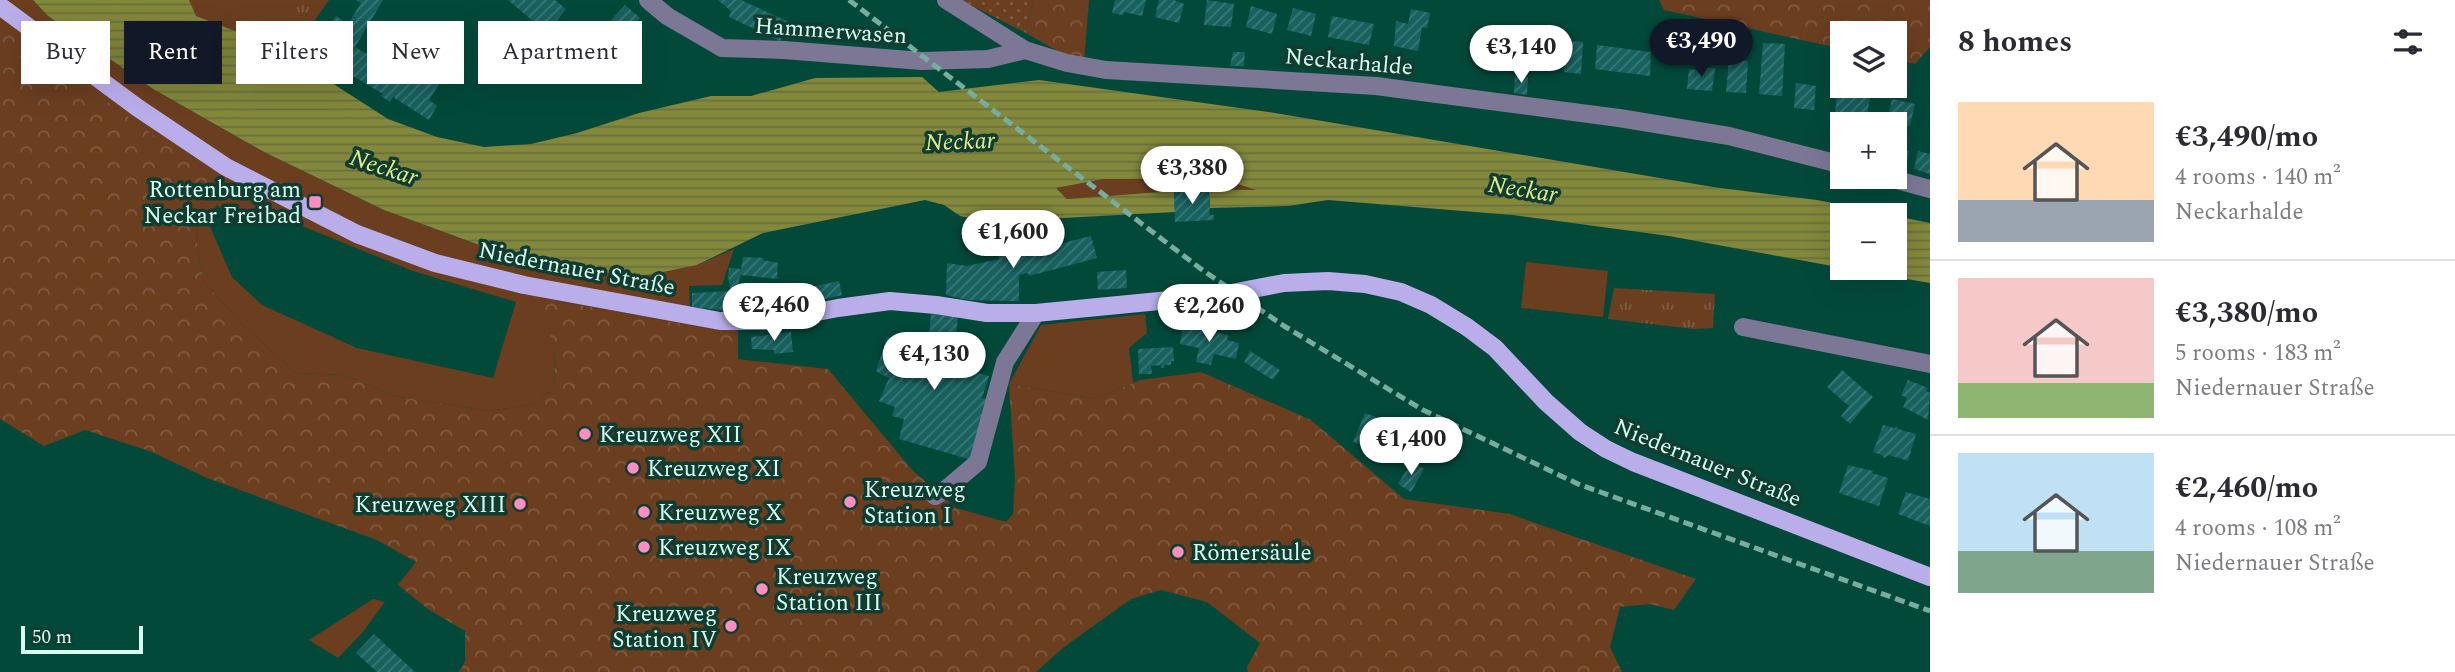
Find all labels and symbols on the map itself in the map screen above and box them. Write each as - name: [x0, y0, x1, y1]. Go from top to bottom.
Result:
- street label: Hammerwasen: [753, 9, 908, 54]
- pin: €3,490: [1644, 20, 1758, 79]
- pin: €3,140: [1464, 25, 1578, 85]
- street label: Neckarhalde: [1283, 39, 1414, 86]
- water label: Neckar: [924, 123, 996, 161]
- water label: Neckar: [345, 140, 423, 196]
- pin: €3,380: [1135, 146, 1249, 206]
- water label: Neckar: [1485, 167, 1561, 213]
- place label: Rottenburg am Neckar Freibad: [144, 173, 301, 234]
- marker: Rottenburg am Neckar Freibad: [307, 194, 323, 210]
- pin: €1,600: [956, 210, 1070, 270]
- street label: Niedernauer Straße: [475, 233, 678, 306]
- pin: €2,460: [717, 284, 831, 343]
- pin: €2,260: [1152, 284, 1266, 344]
- pin: €4,130: [877, 332, 991, 392]
- street label: Niedernauer Straße: [1608, 410, 1807, 517]
- place label: Kreuzweg XII: [599, 418, 742, 453]
- pin: €1,400: [1354, 418, 1468, 477]
- marker: Kreuzweg XII: [577, 426, 593, 442]
- place label: Kreuzweg XI: [647, 452, 781, 487]
- marker: Kreuzweg XI: [625, 460, 641, 476]
- place label: Kreuzweg Station I: [864, 473, 966, 534]
- place label: Kreuzweg XIII: [355, 488, 506, 523]
- marker: Kreuzweg Station I: [842, 494, 858, 510]
- marker: Kreuzweg XIII: [512, 496, 528, 512]
- place label: Kreuzweg X: [658, 496, 783, 531]
- marker: Kreuzweg X: [636, 504, 652, 520]
- place label: Kreuzweg IX: [658, 531, 792, 566]
- place label: Römersäule: [1192, 536, 1312, 571]
- marker: Kreuzweg IX: [636, 539, 652, 555]
- marker: Römersäule: [1170, 544, 1186, 560]
- place label: Kreuzweg Station III: [776, 560, 882, 621]
- marker: Kreuzweg Station III: [754, 581, 770, 597]
- place label: Kreuzweg Station IV: [612, 597, 717, 658]
- marker: Kreuzweg Station IV: [723, 618, 739, 634]
- scale bar: [21, 623, 144, 655]

